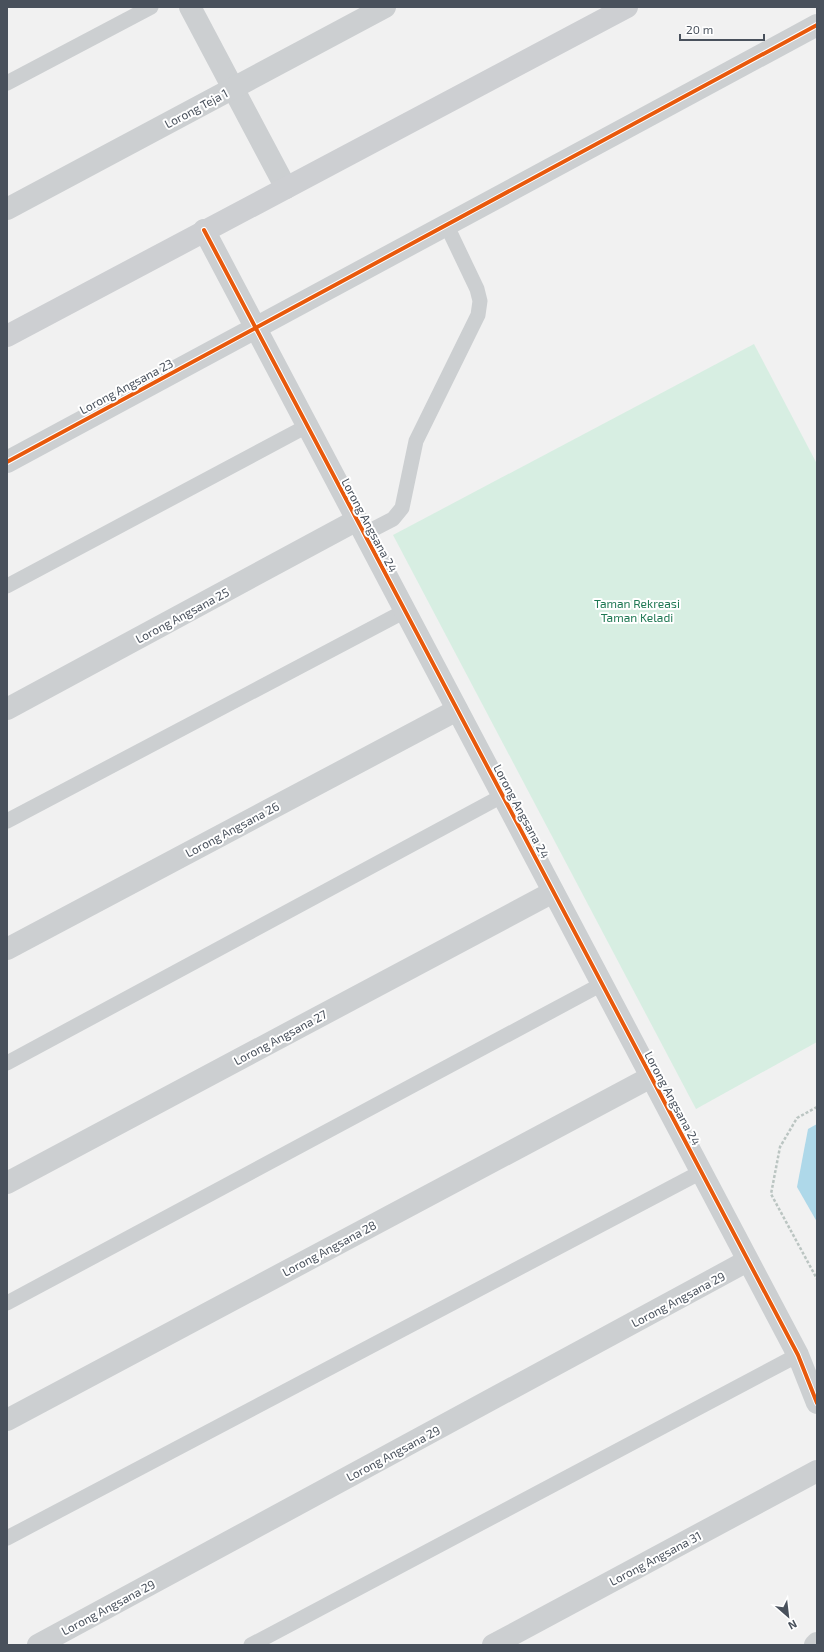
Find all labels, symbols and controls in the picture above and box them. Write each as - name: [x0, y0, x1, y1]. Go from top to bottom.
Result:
- scale bar: [680, 16, 764, 42]
- text: 20 m: [686, 22, 713, 36]
- street label: Lorong Teja 1: [162, 85, 230, 131]
- street label: Lorong Angsana 23: [77, 355, 175, 417]
- street label: Lorong Angsana 24: [339, 476, 401, 574]
- street label: Lorong Angsana 25: [133, 584, 231, 646]
- park label: Taman Rekreasi Taman Keladi: [594, 596, 680, 624]
- street label: Lorong Angsana 24: [491, 762, 553, 860]
- street label: Lorong Angsana 26: [183, 798, 281, 860]
- street label: Lorong Angsana 27: [231, 1007, 329, 1067]
- street label: Lorong Angsana 24: [642, 1049, 704, 1147]
- street label: Lorong Angsana 28: [280, 1217, 378, 1279]
- street label: Lorong Angsana 29: [629, 1268, 727, 1330]
- street label: Lorong Angsana 29: [344, 1422, 442, 1484]
- street label: Lorong Angsana 31: [607, 1528, 703, 1588]
- street label: Lorong Angsana 29: [59, 1576, 157, 1638]
- north arrow: [768, 1596, 808, 1636]
- text: N: [786, 1618, 799, 1633]

